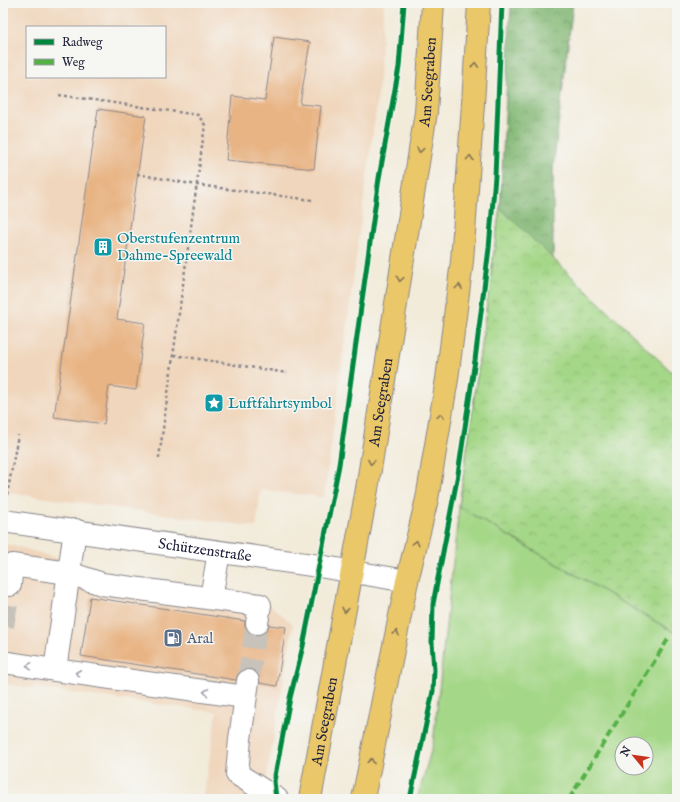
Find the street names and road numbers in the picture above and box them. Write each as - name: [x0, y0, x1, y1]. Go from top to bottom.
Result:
- street label: Am Seegraben: [415, 37, 441, 129]
- street label: Am Seegraben: [365, 357, 397, 449]
- street label: Schützenstraße: [157, 534, 253, 566]
- street label: Am Seegraben: [307, 676, 342, 768]

